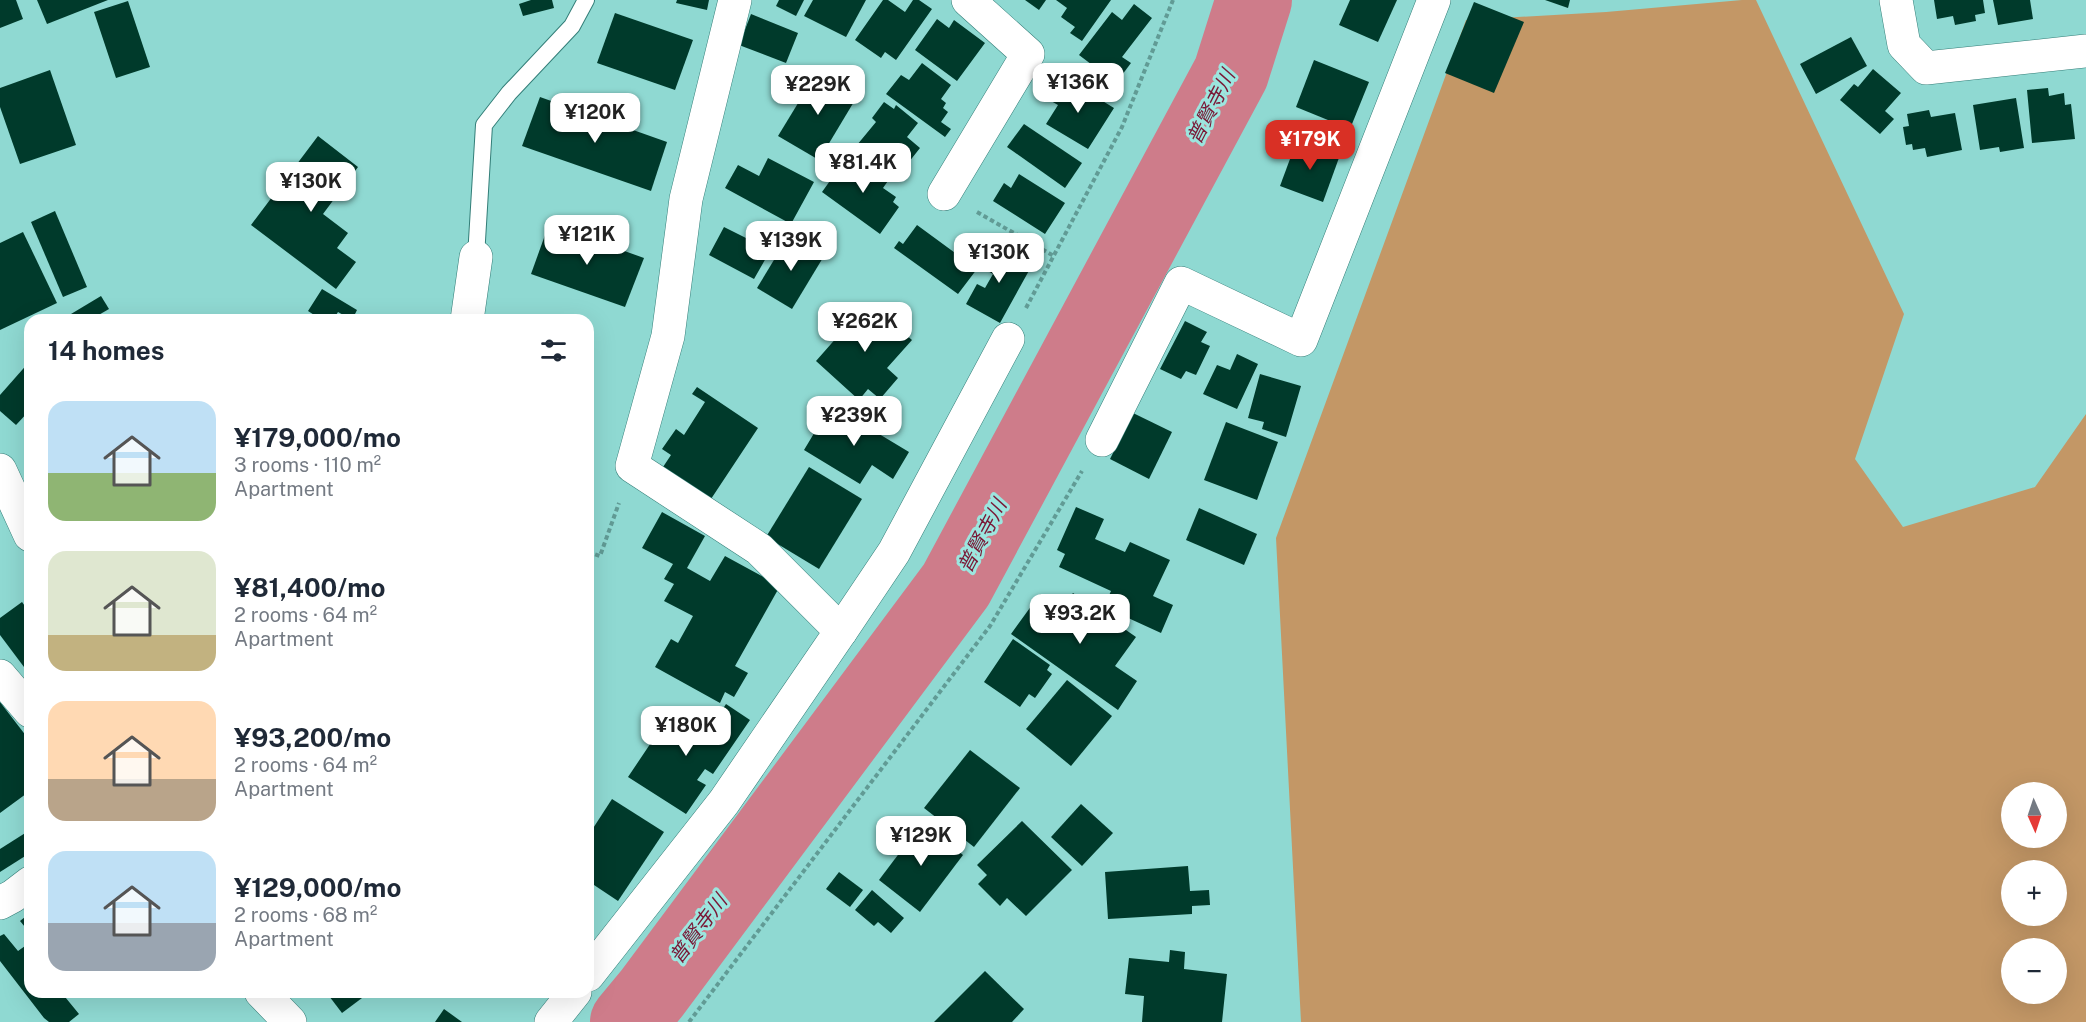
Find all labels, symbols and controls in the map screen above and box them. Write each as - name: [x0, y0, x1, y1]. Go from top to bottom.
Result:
- pin: ¥136K: [1036, 63, 1120, 114]
- water label: 普賢寺川: [1182, 64, 1241, 148]
- pin: ¥229K: [776, 65, 860, 116]
- text: ¥136K: [1047, 70, 1109, 94]
- text: ¥229K: [785, 72, 851, 96]
- pin: ¥120K: [553, 93, 637, 144]
- text: ¥120K: [564, 100, 626, 124]
- pin: ¥179K: [1268, 120, 1352, 171]
- text: ¥179K: [1279, 127, 1341, 151]
- pin: ¥81.4K: [814, 143, 912, 194]
- text: ¥81.4K: [829, 150, 897, 174]
- pin: ¥130K: [269, 162, 353, 213]
- text: ¥130K: [280, 169, 342, 193]
- pin: ¥121K: [545, 215, 629, 266]
- pin: ¥139K: [749, 221, 833, 272]
- text: ¥121K: [558, 222, 616, 246]
- text: ¥139K: [760, 228, 822, 252]
- pin: ¥130K: [957, 233, 1041, 284]
- text: ¥130K: [968, 240, 1030, 264]
- pin: ¥262K: [823, 302, 907, 353]
- text: ¥262K: [832, 309, 898, 333]
- icon: filters: [537, 334, 570, 367]
- text: 14 homes: [48, 335, 164, 366]
- pin: ¥239K: [812, 396, 896, 447]
- text: ¥239K: [821, 403, 887, 427]
- text: ¥179,000/mo: [234, 422, 401, 453]
- icon: home: [96, 425, 168, 497]
- text: 3 rooms · 110 m²: [234, 453, 381, 477]
- text: Apartment: [234, 477, 334, 501]
- water label: 普賢寺川: [953, 493, 1012, 577]
- text: ¥81,400/mo: [234, 572, 385, 603]
- icon: home: [96, 575, 168, 647]
- pin: ¥93.2K: [1031, 594, 1129, 645]
- text: ¥93.2K: [1044, 601, 1116, 625]
- text: 2 rooms · 64 m²: [234, 603, 377, 627]
- text: Apartment: [234, 627, 334, 651]
- pin: ¥180K: [644, 706, 728, 757]
- text: ¥180K: [655, 713, 717, 737]
- text: ¥93,200/mo: [234, 722, 391, 753]
- icon: home: [96, 725, 168, 797]
- text: 2 rooms · 64 m²: [234, 753, 377, 777]
- text: Apartment: [234, 777, 334, 801]
- north arrow: [2001, 782, 2067, 848]
- map controls: [2001, 782, 2067, 1004]
- pin: ¥129K: [879, 816, 963, 867]
- text: ¥129K: [890, 823, 952, 847]
- button: +: [2001, 860, 2067, 926]
- text: ¥129,000/mo: [234, 872, 401, 903]
- icon: home: [96, 875, 168, 947]
- water label: 普賢寺川: [664, 888, 733, 968]
- text: 2 rooms · 68 m²: [234, 903, 377, 927]
- text: Apartment: [234, 927, 334, 951]
- button: −: [2001, 938, 2067, 1004]

